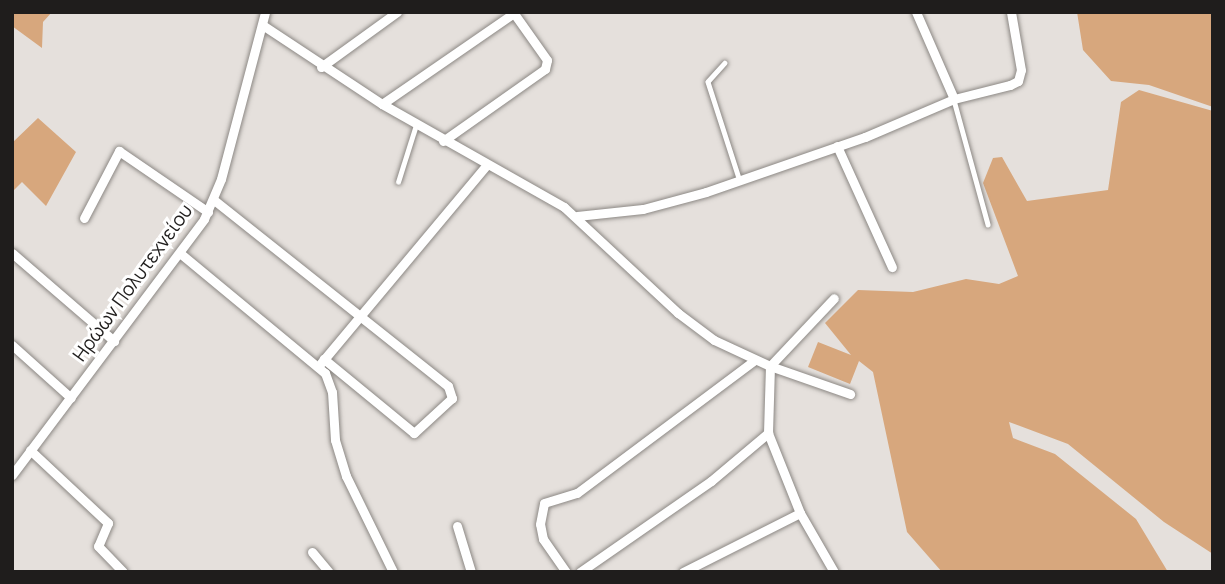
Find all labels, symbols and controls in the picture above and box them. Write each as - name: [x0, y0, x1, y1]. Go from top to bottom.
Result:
- street label: Ηρώων Πολυτεχνείου: [68, 200, 198, 366]

